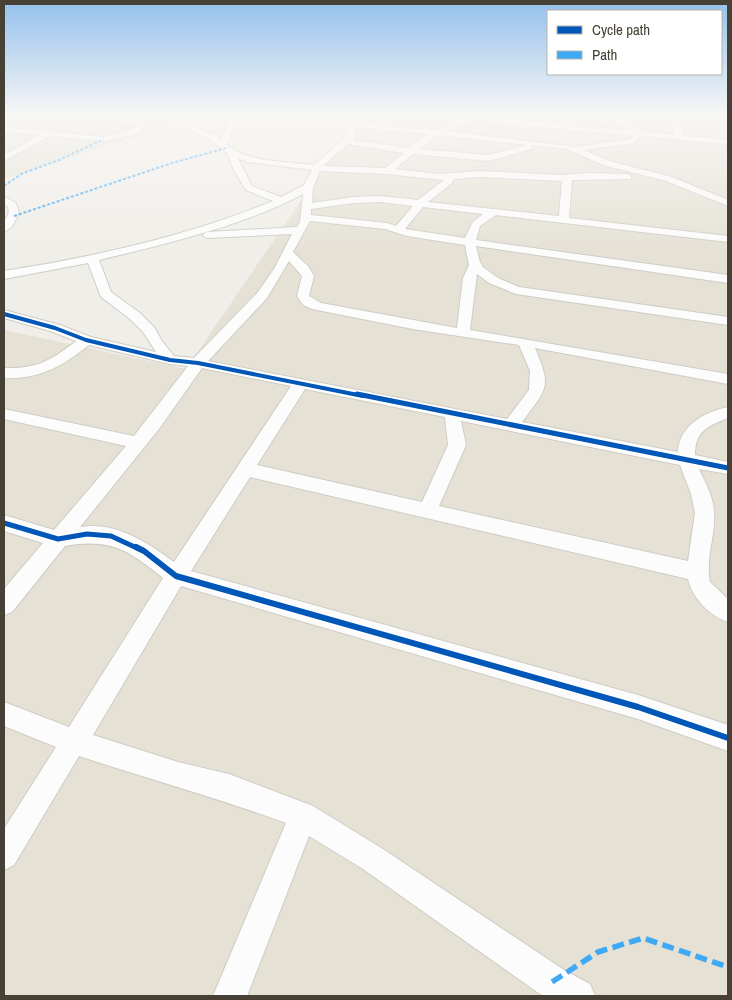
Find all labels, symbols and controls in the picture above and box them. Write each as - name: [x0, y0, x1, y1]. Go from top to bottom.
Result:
- legend: [547, 10, 722, 75]
- text: Cycle path: [592, 19, 650, 40]
- text: Path: [592, 44, 617, 65]

